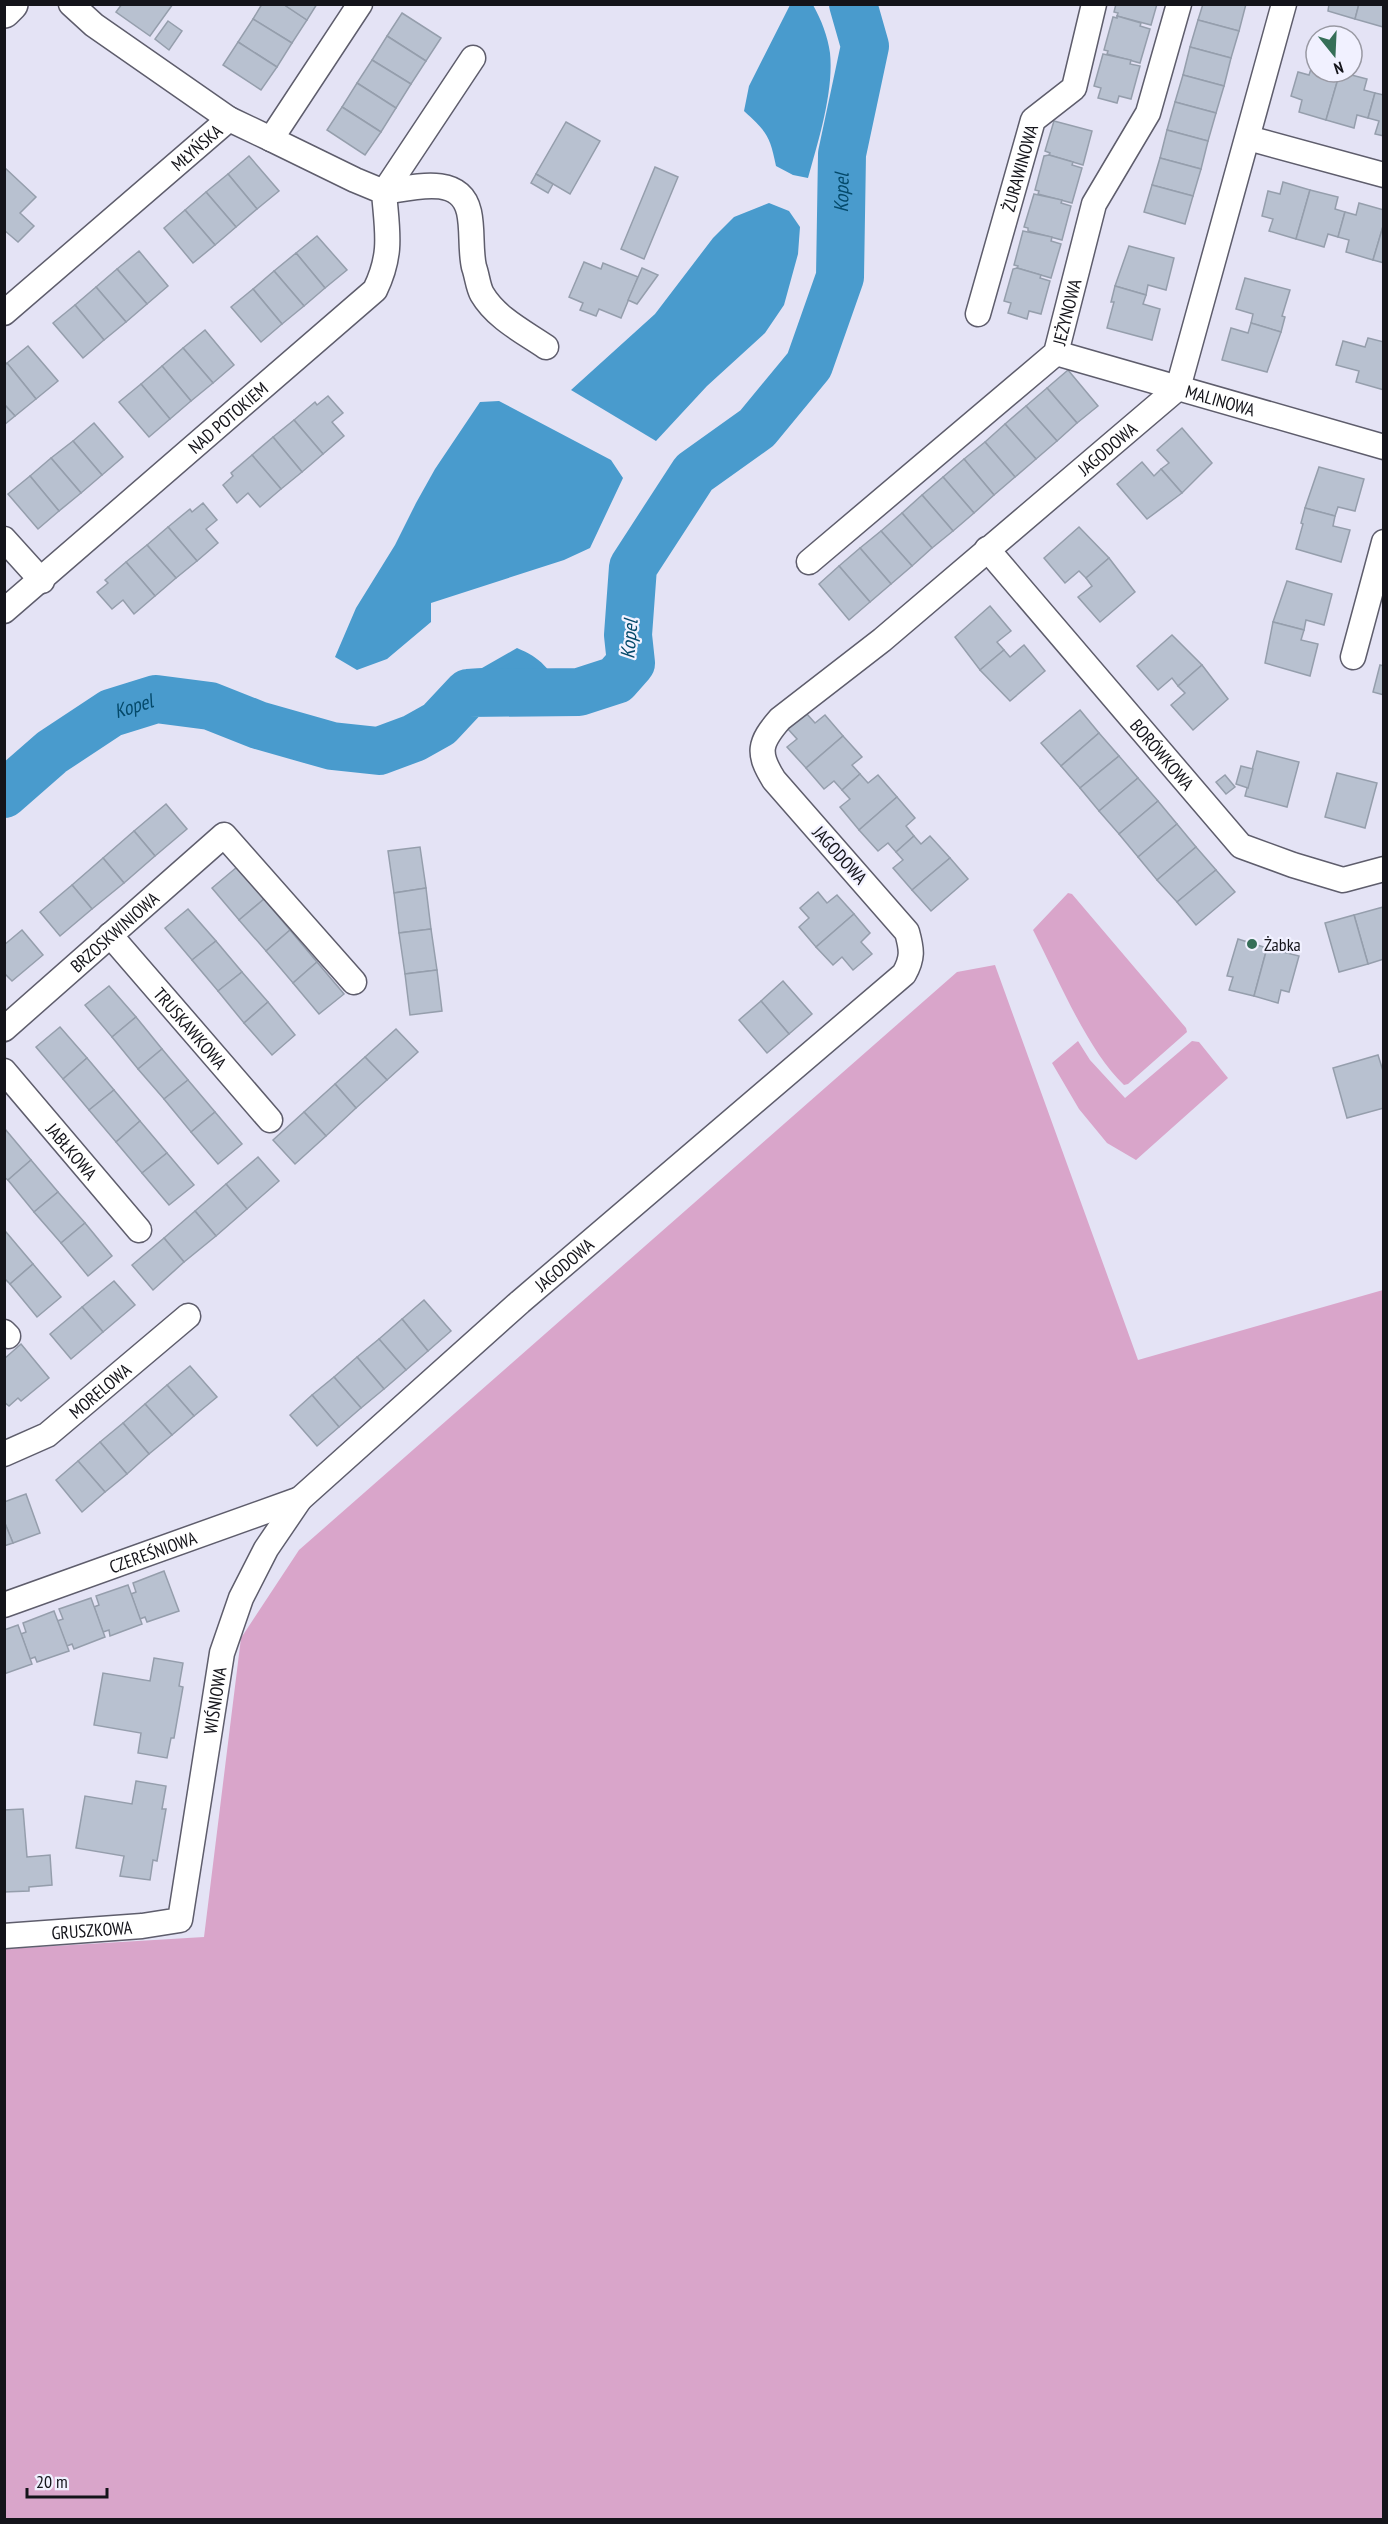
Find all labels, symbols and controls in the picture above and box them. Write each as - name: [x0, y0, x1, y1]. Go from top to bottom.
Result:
- north arrow: [1304, 24, 1364, 84]
- text: N: [1331, 57, 1346, 79]
- street label: MŁYŃSKA: [166, 119, 227, 175]
- street label: ŻURAWINOWA: [996, 121, 1043, 214]
- water label: Kopel: [828, 171, 855, 213]
- street label: JEŻYNOWA: [1047, 276, 1086, 348]
- street label: NAD POTOKIEM: [183, 377, 272, 458]
- street label: MALINOWA: [1183, 379, 1258, 421]
- street label: JAGODOWA: [1072, 417, 1142, 481]
- water label: Kopel: [614, 616, 644, 660]
- water label: Kopel: [111, 687, 158, 724]
- street label: BORÓWKOWA: [1126, 714, 1200, 795]
- street label: JAGODOWA: [807, 820, 872, 889]
- street label: BRZOSKWINIOWA: [65, 886, 164, 977]
- place label: Żabka: [1264, 933, 1301, 956]
- marker: Żabka: [1245, 937, 1259, 951]
- street label: TRUSKAWKOWA: [149, 982, 232, 1074]
- street label: JABŁKOWA: [41, 1117, 103, 1184]
- street label: JAGODOWA: [529, 1232, 599, 1297]
- street label: MORELOWA: [64, 1358, 136, 1423]
- street label: CZEREŚNIOWA: [106, 1525, 200, 1578]
- street label: WIŚNIOWA: [198, 1665, 231, 1736]
- street label: GRUSZKOWA: [51, 1915, 133, 1944]
- scale bar: [27, 2461, 106, 2499]
- text: 20 m: [36, 2470, 68, 2493]

